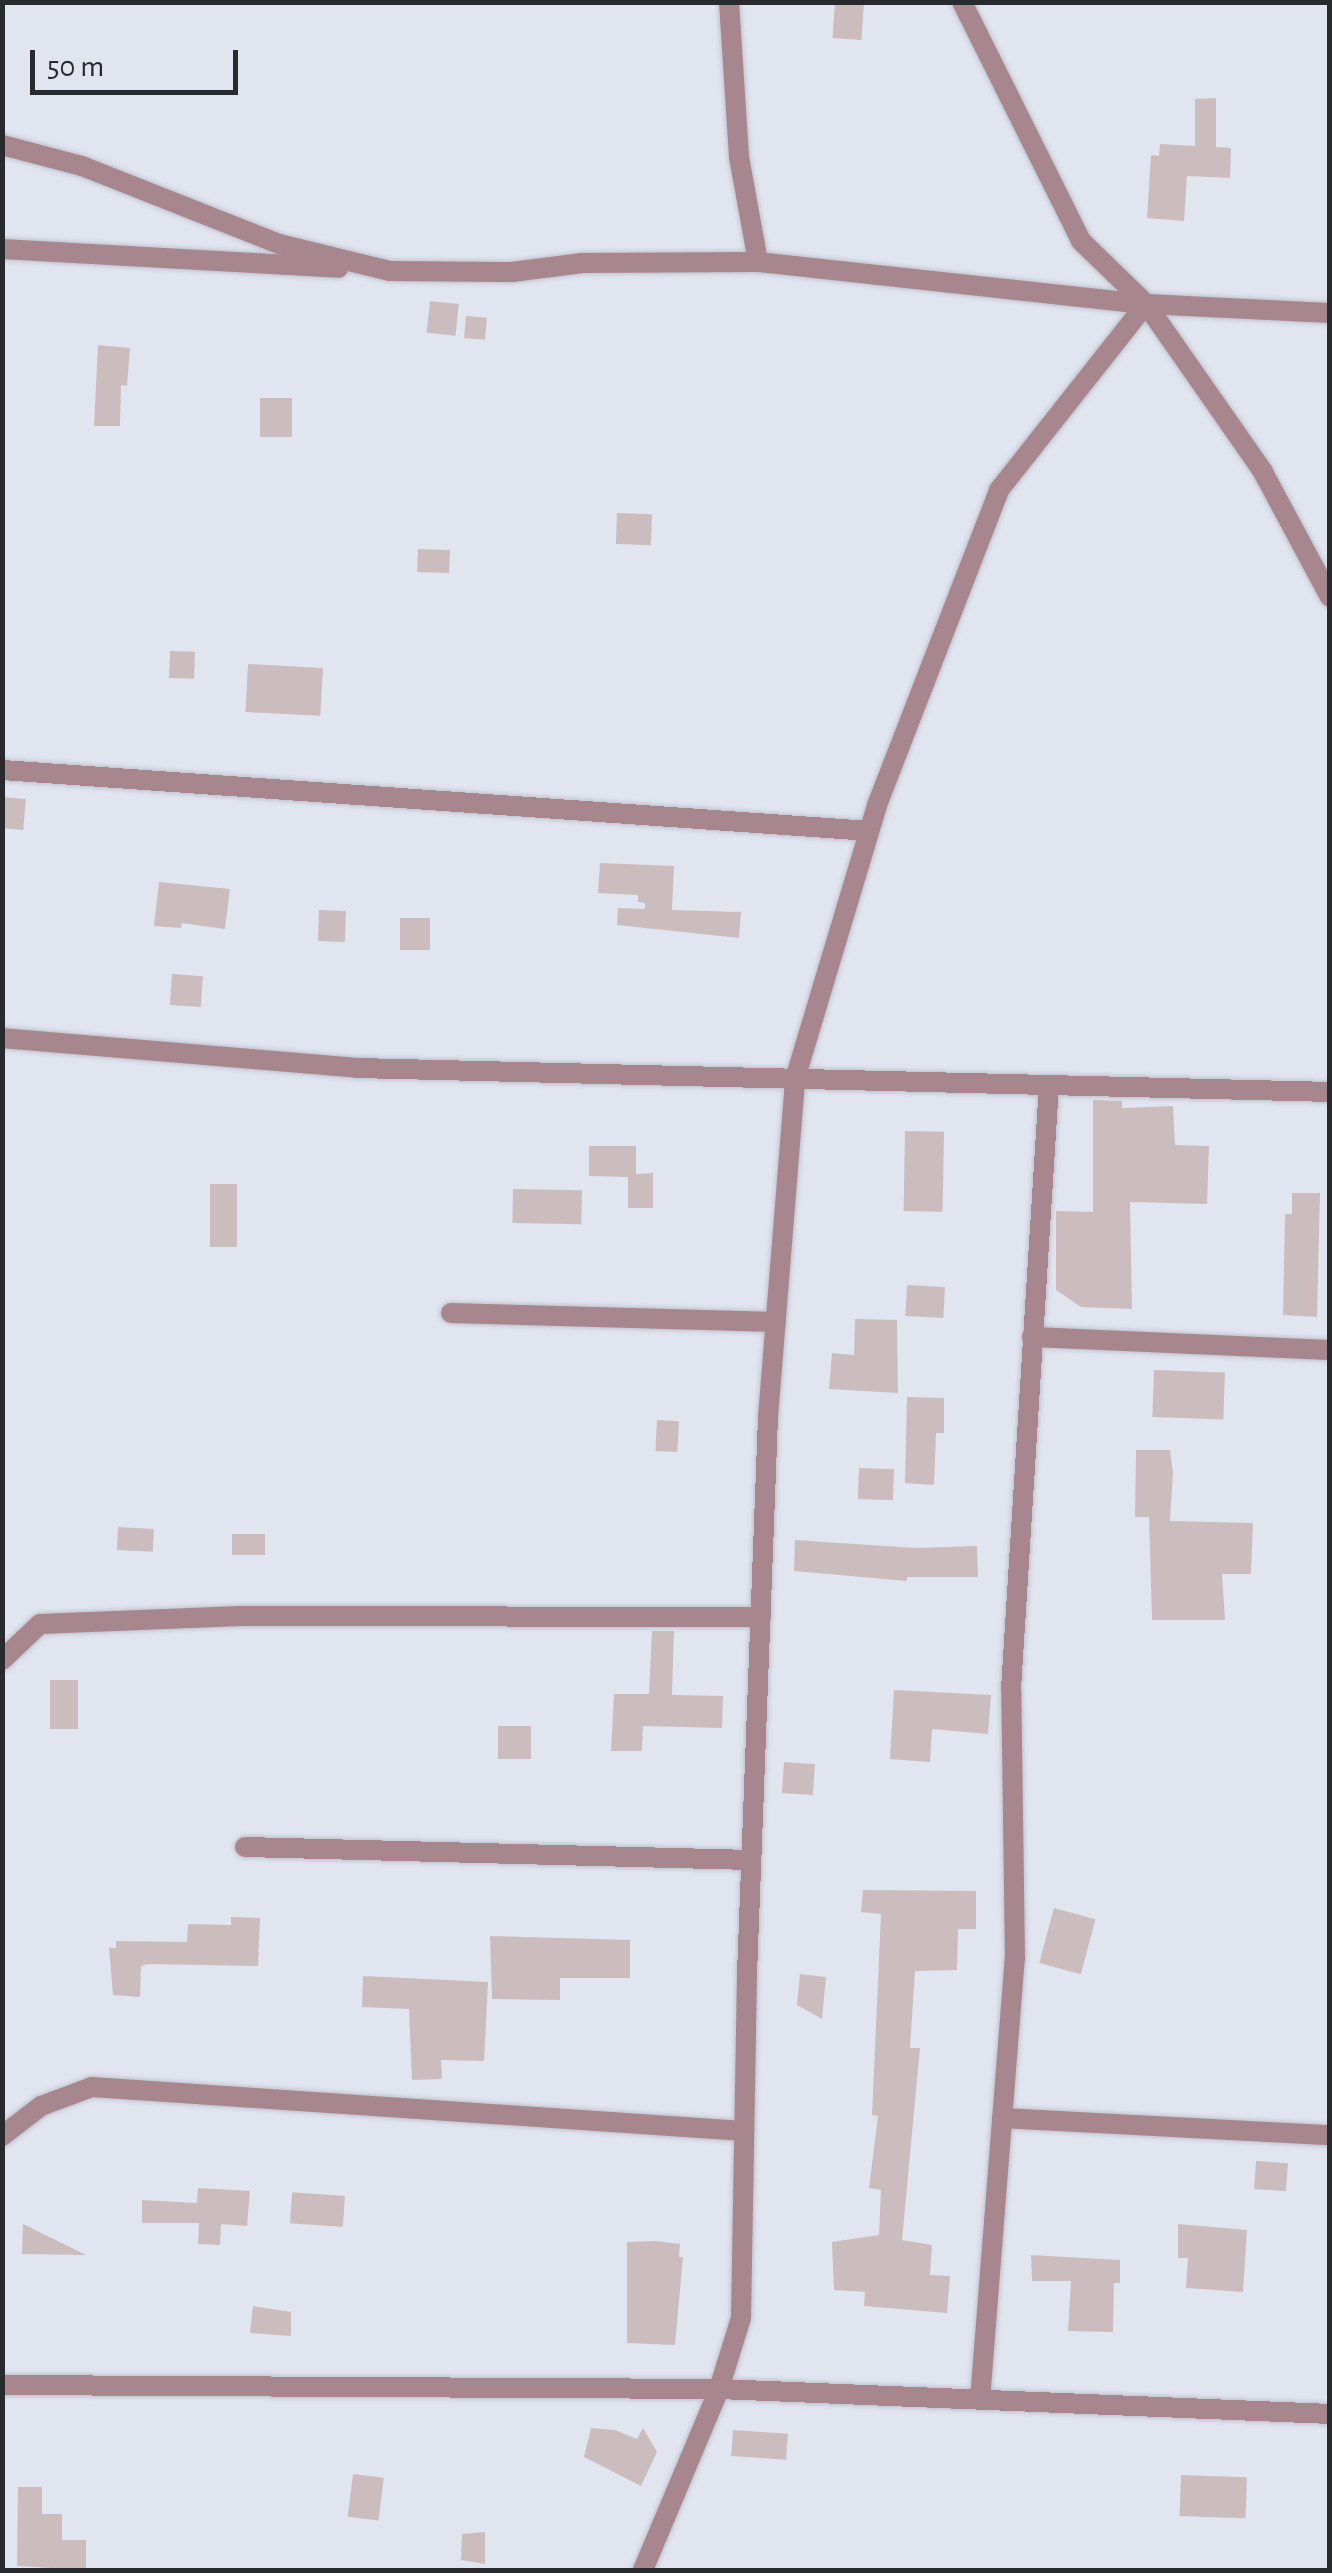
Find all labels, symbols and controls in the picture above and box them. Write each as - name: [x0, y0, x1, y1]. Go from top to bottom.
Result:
- scale bar: [35, 30, 242, 92]
- text: 50 m: [47, 52, 104, 82]

